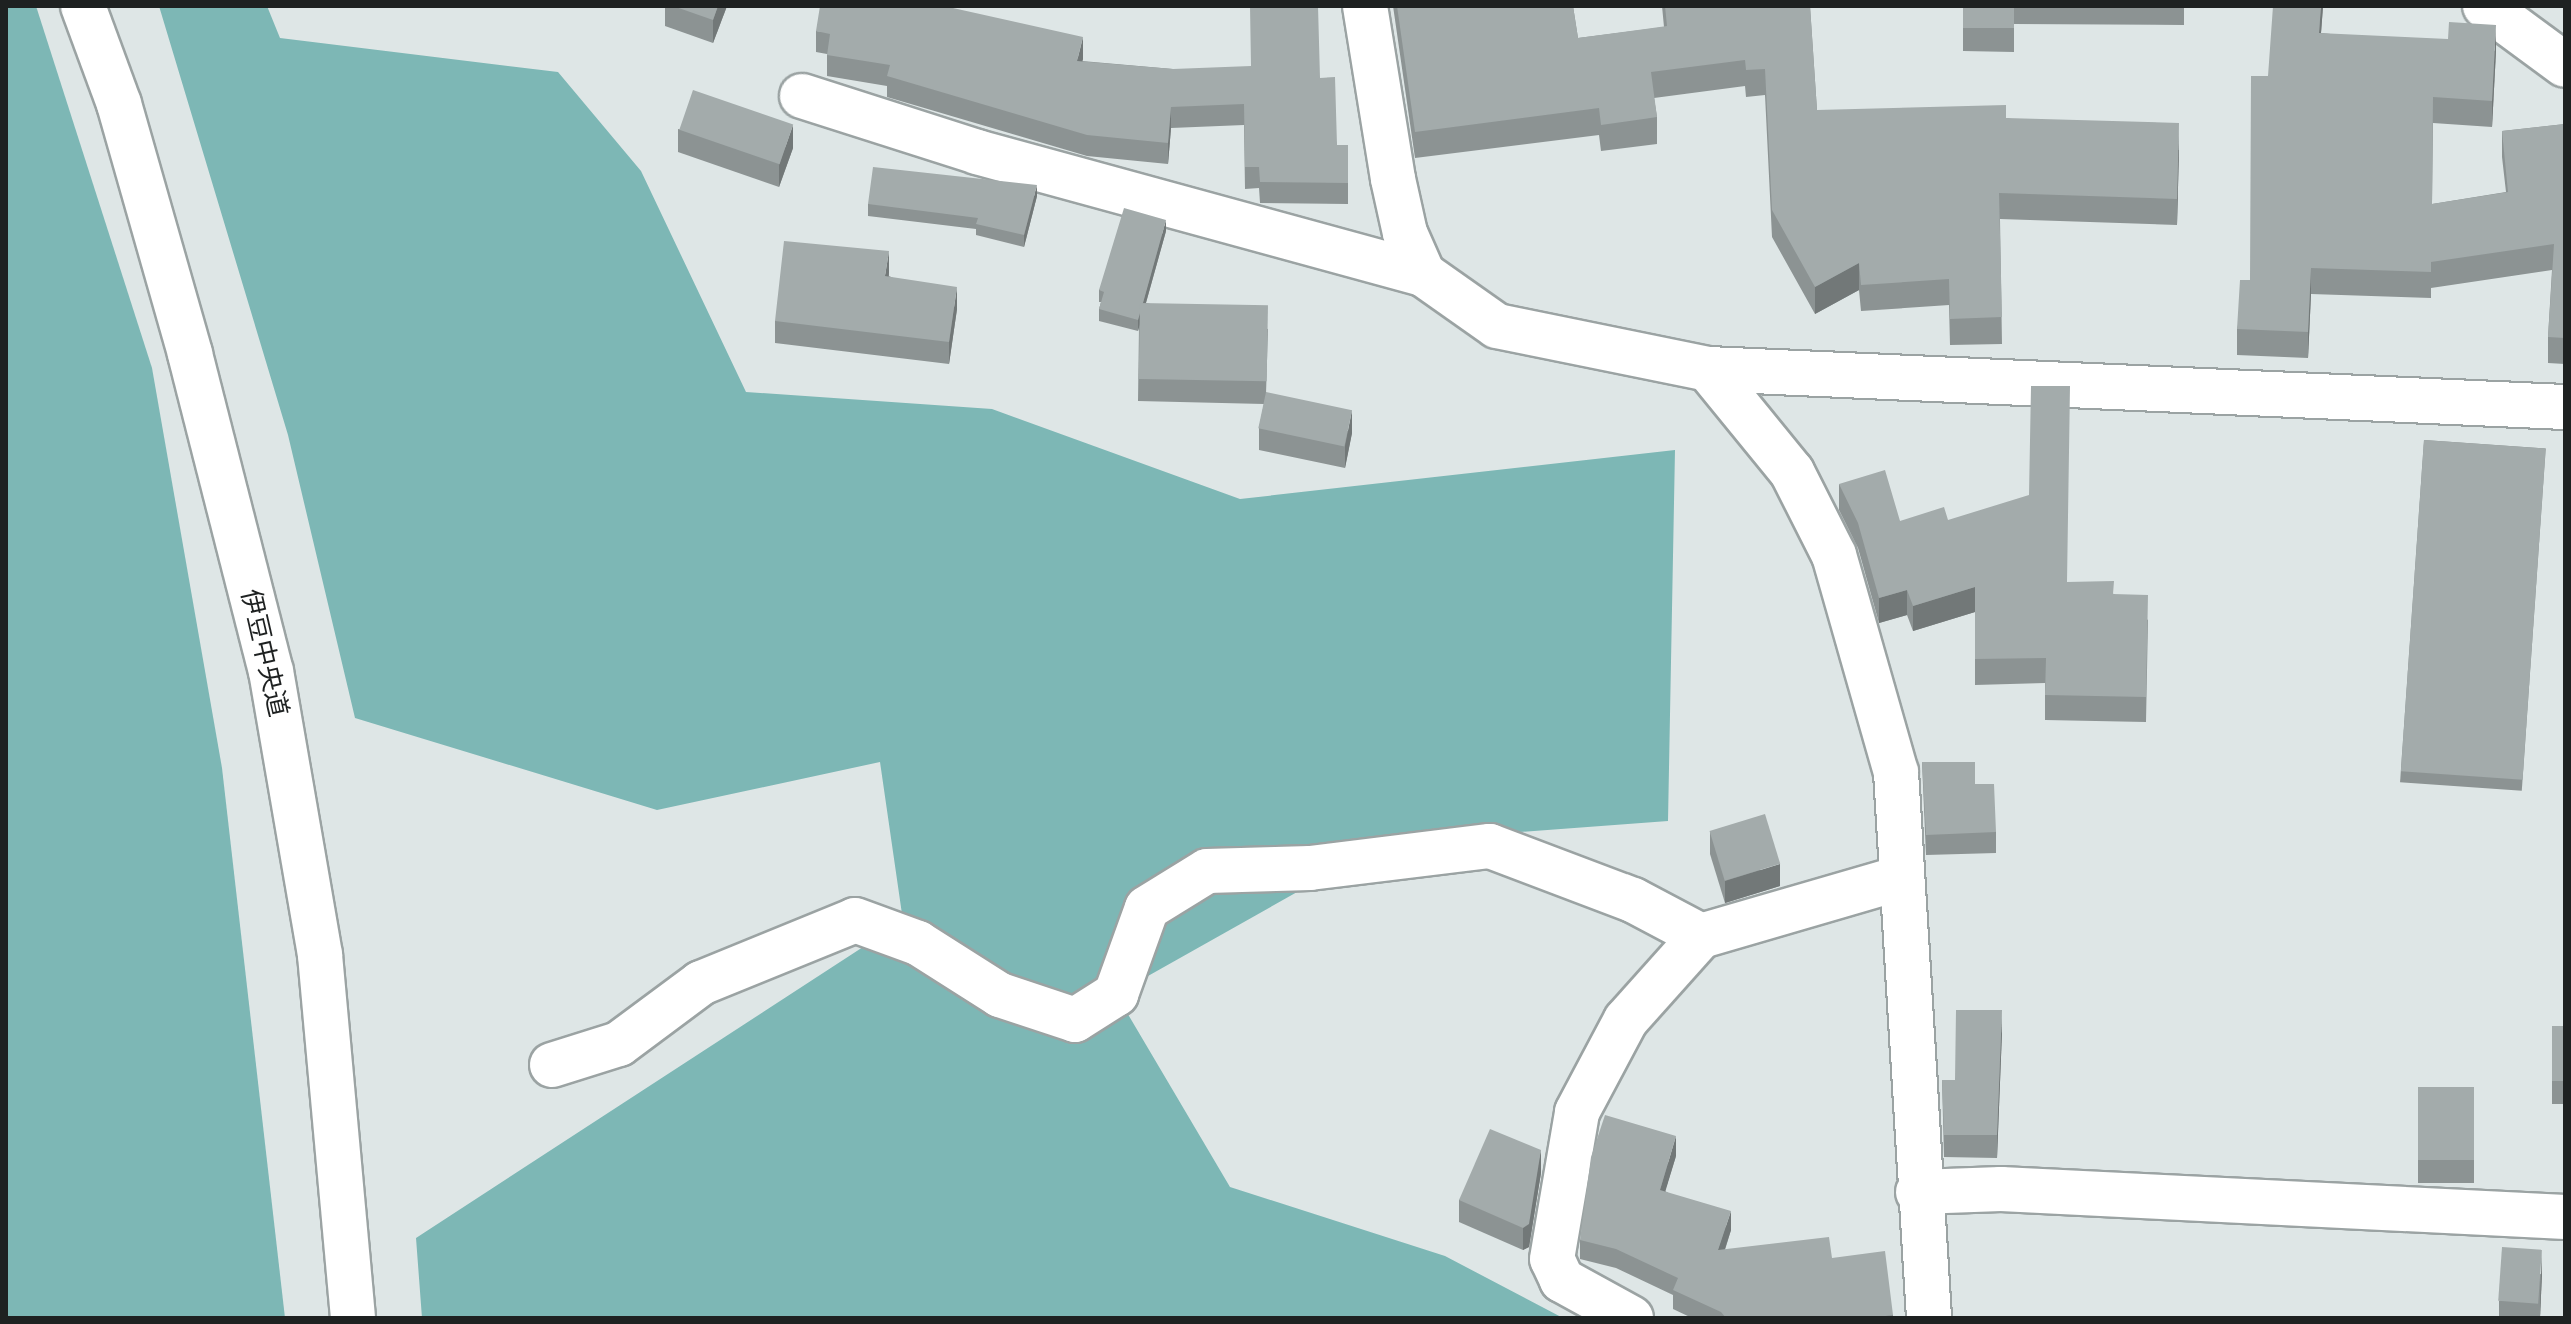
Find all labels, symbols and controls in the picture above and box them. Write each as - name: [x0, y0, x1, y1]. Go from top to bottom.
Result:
- street label: 伊豆中央道: [234, 586, 294, 720]

